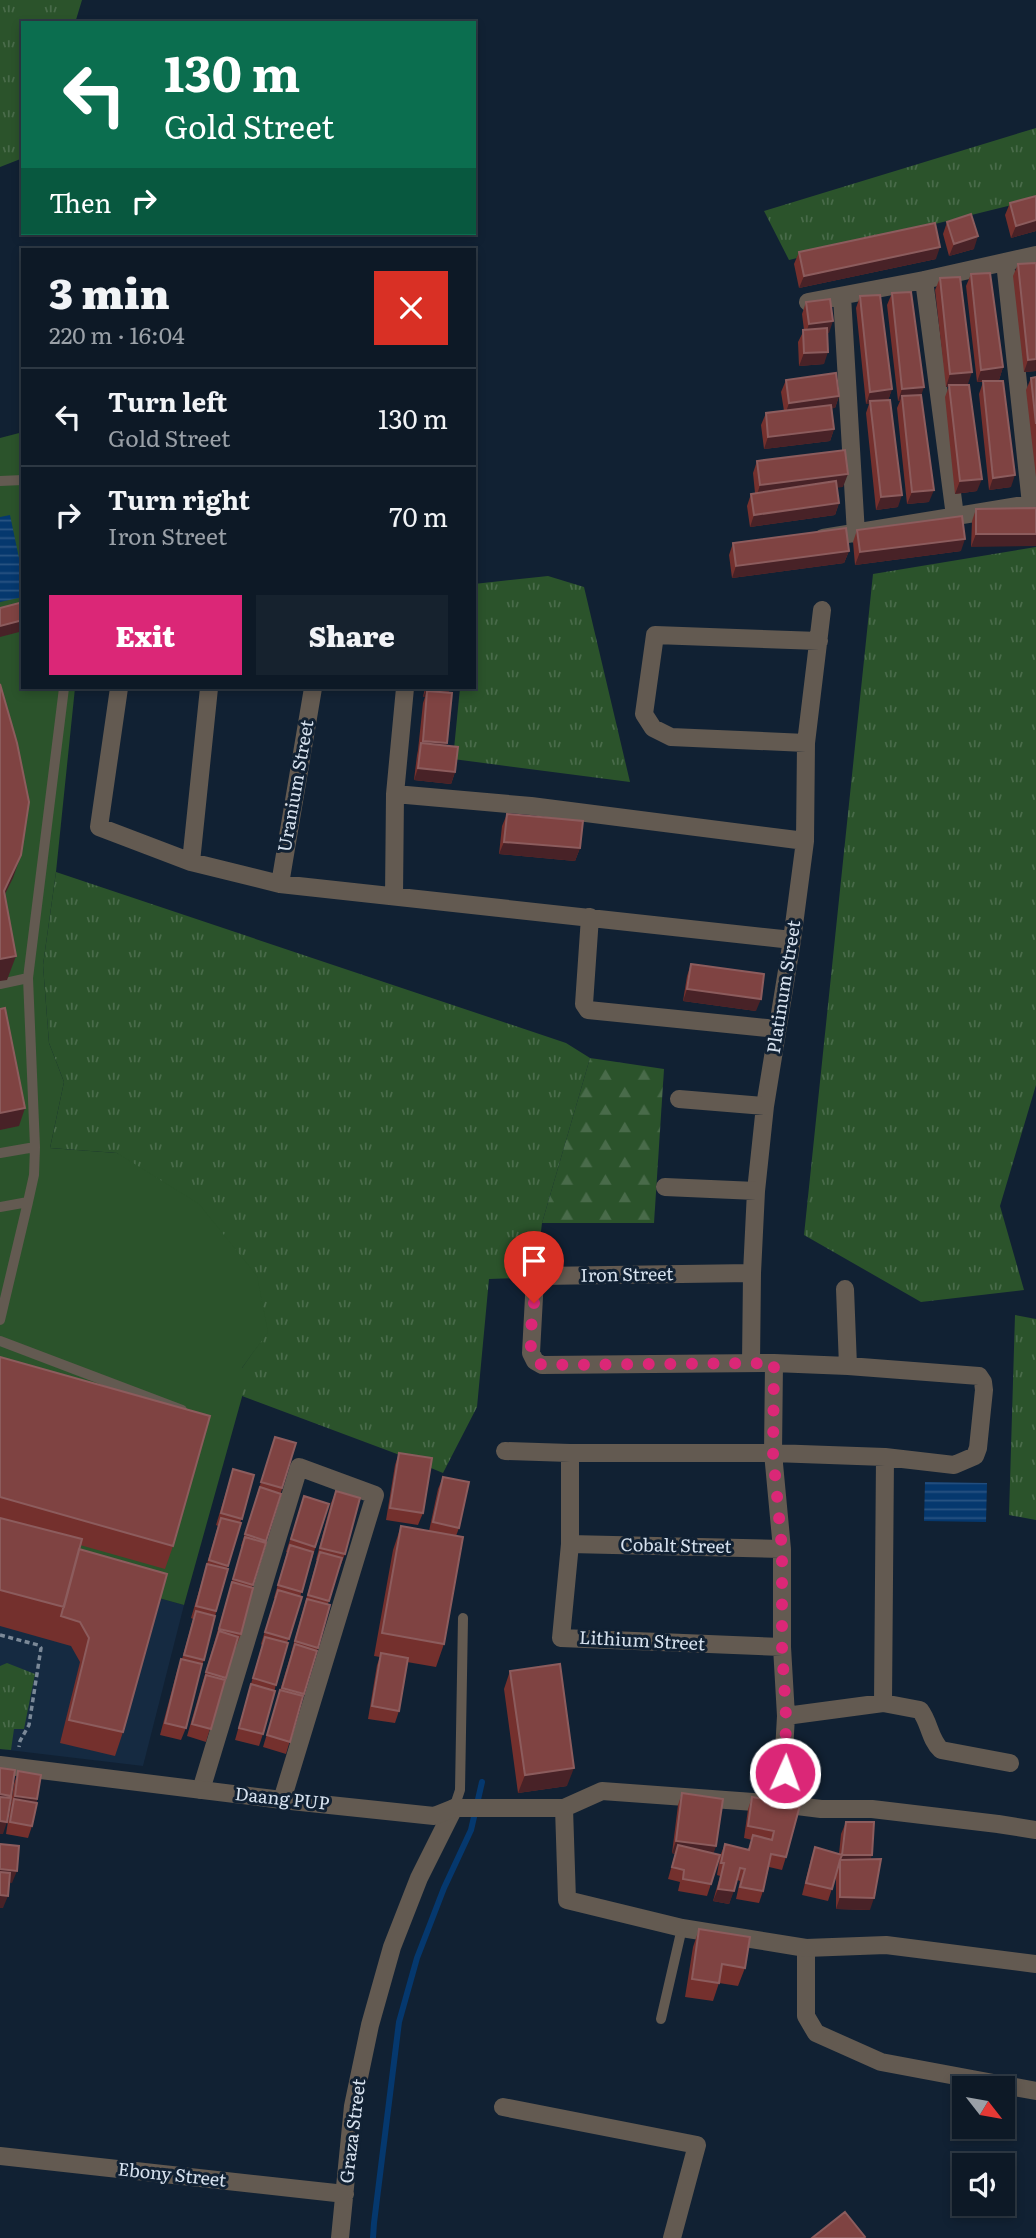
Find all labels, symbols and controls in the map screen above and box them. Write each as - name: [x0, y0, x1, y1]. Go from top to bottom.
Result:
- text: 130 m: [164, 34, 300, 107]
- icon: left: [49, 49, 140, 140]
- text: Gold Street: [164, 101, 334, 149]
- text: Then: [49, 182, 111, 221]
- icon: right: [125, 182, 163, 220]
- text: 3 min: [49, 260, 170, 322]
- button: close: [374, 271, 448, 345]
- text: 220 m · 16:04: [49, 317, 185, 351]
- text: Turn left: [108, 381, 227, 420]
- icon: left: [49, 398, 87, 436]
- text: 130 m: [378, 398, 448, 437]
- text: Gold Street: [108, 420, 230, 454]
- text: Turn right: [108, 479, 250, 518]
- icon: right: [49, 496, 87, 534]
- text: 70 m: [389, 496, 448, 535]
- text: Iron Street: [108, 518, 227, 552]
- button: Exit: [49, 595, 242, 675]
- button: Share: [256, 595, 448, 675]
- street label: Uranium Street: [270, 717, 320, 854]
- street label: Platinum Street: [759, 917, 807, 1055]
- pin: [504, 1231, 564, 1303]
- icon: arrive: [515, 1242, 553, 1280]
- street label: Iron Street: [580, 1259, 674, 1288]
- street label: Cobalt Street: [620, 1530, 733, 1559]
- street label: Lithium Street: [578, 1623, 706, 1656]
- position arrow: [748, 1736, 822, 1810]
- street label: Daang PUP: [234, 1779, 331, 1816]
- street label: Graza Street: [332, 2076, 371, 2185]
- north arrow: [952, 2076, 1015, 2138]
- map controls: [952, 2076, 1015, 2216]
- button: sound: [952, 2153, 1015, 2216]
- street label: Ebony Street: [117, 2154, 228, 2193]

